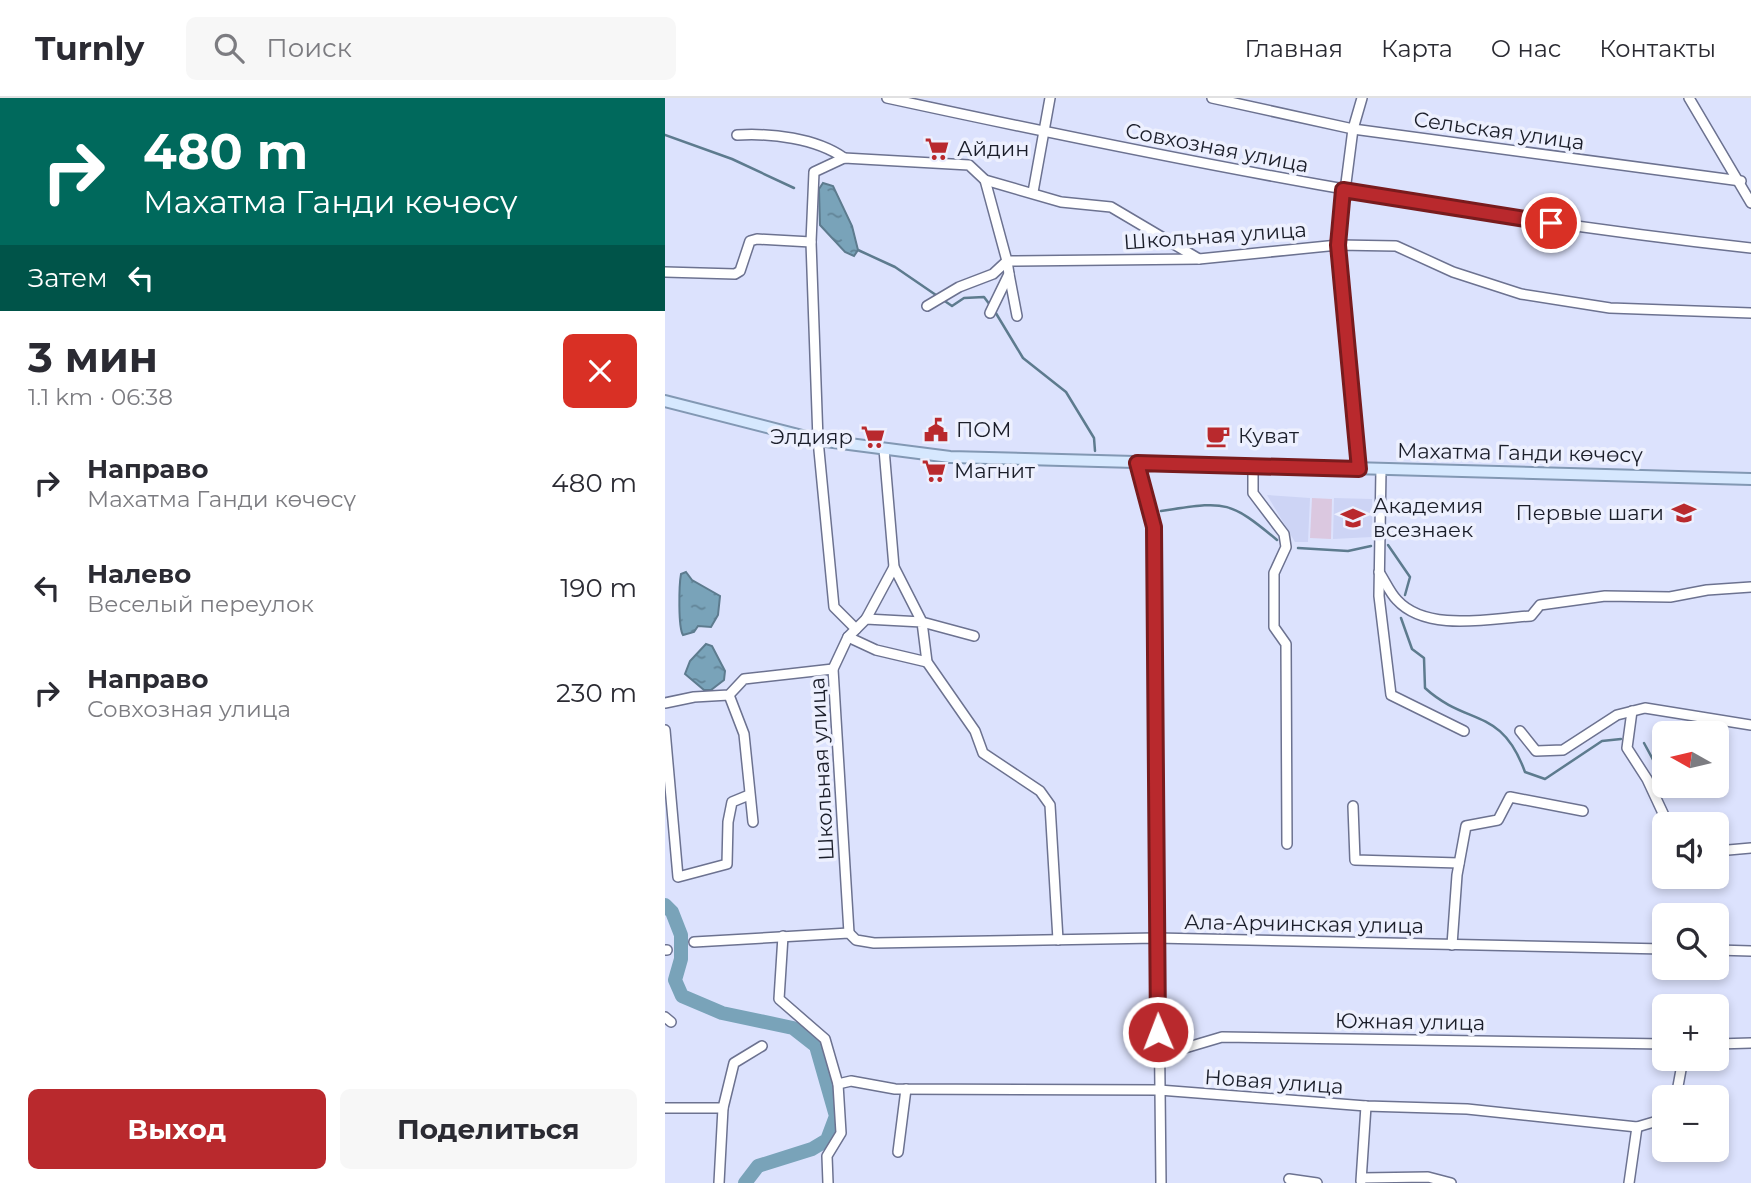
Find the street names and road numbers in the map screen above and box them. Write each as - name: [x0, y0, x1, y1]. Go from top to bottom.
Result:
- street label: Сельская улица: [1412, 106, 1586, 155]
- street label: Совхозная улица: [1123, 117, 1311, 178]
- street label: Школьная улица: [1123, 217, 1307, 254]
- street label: Махатма Ганди көчөсү: [1397, 438, 1643, 467]
- street label: Школьная улица: [804, 677, 839, 861]
- street label: Ала-Арчинская улица: [1184, 909, 1424, 938]
- street label: Южная улица: [1335, 1008, 1485, 1035]
- street label: Новая улица: [1204, 1064, 1344, 1099]

